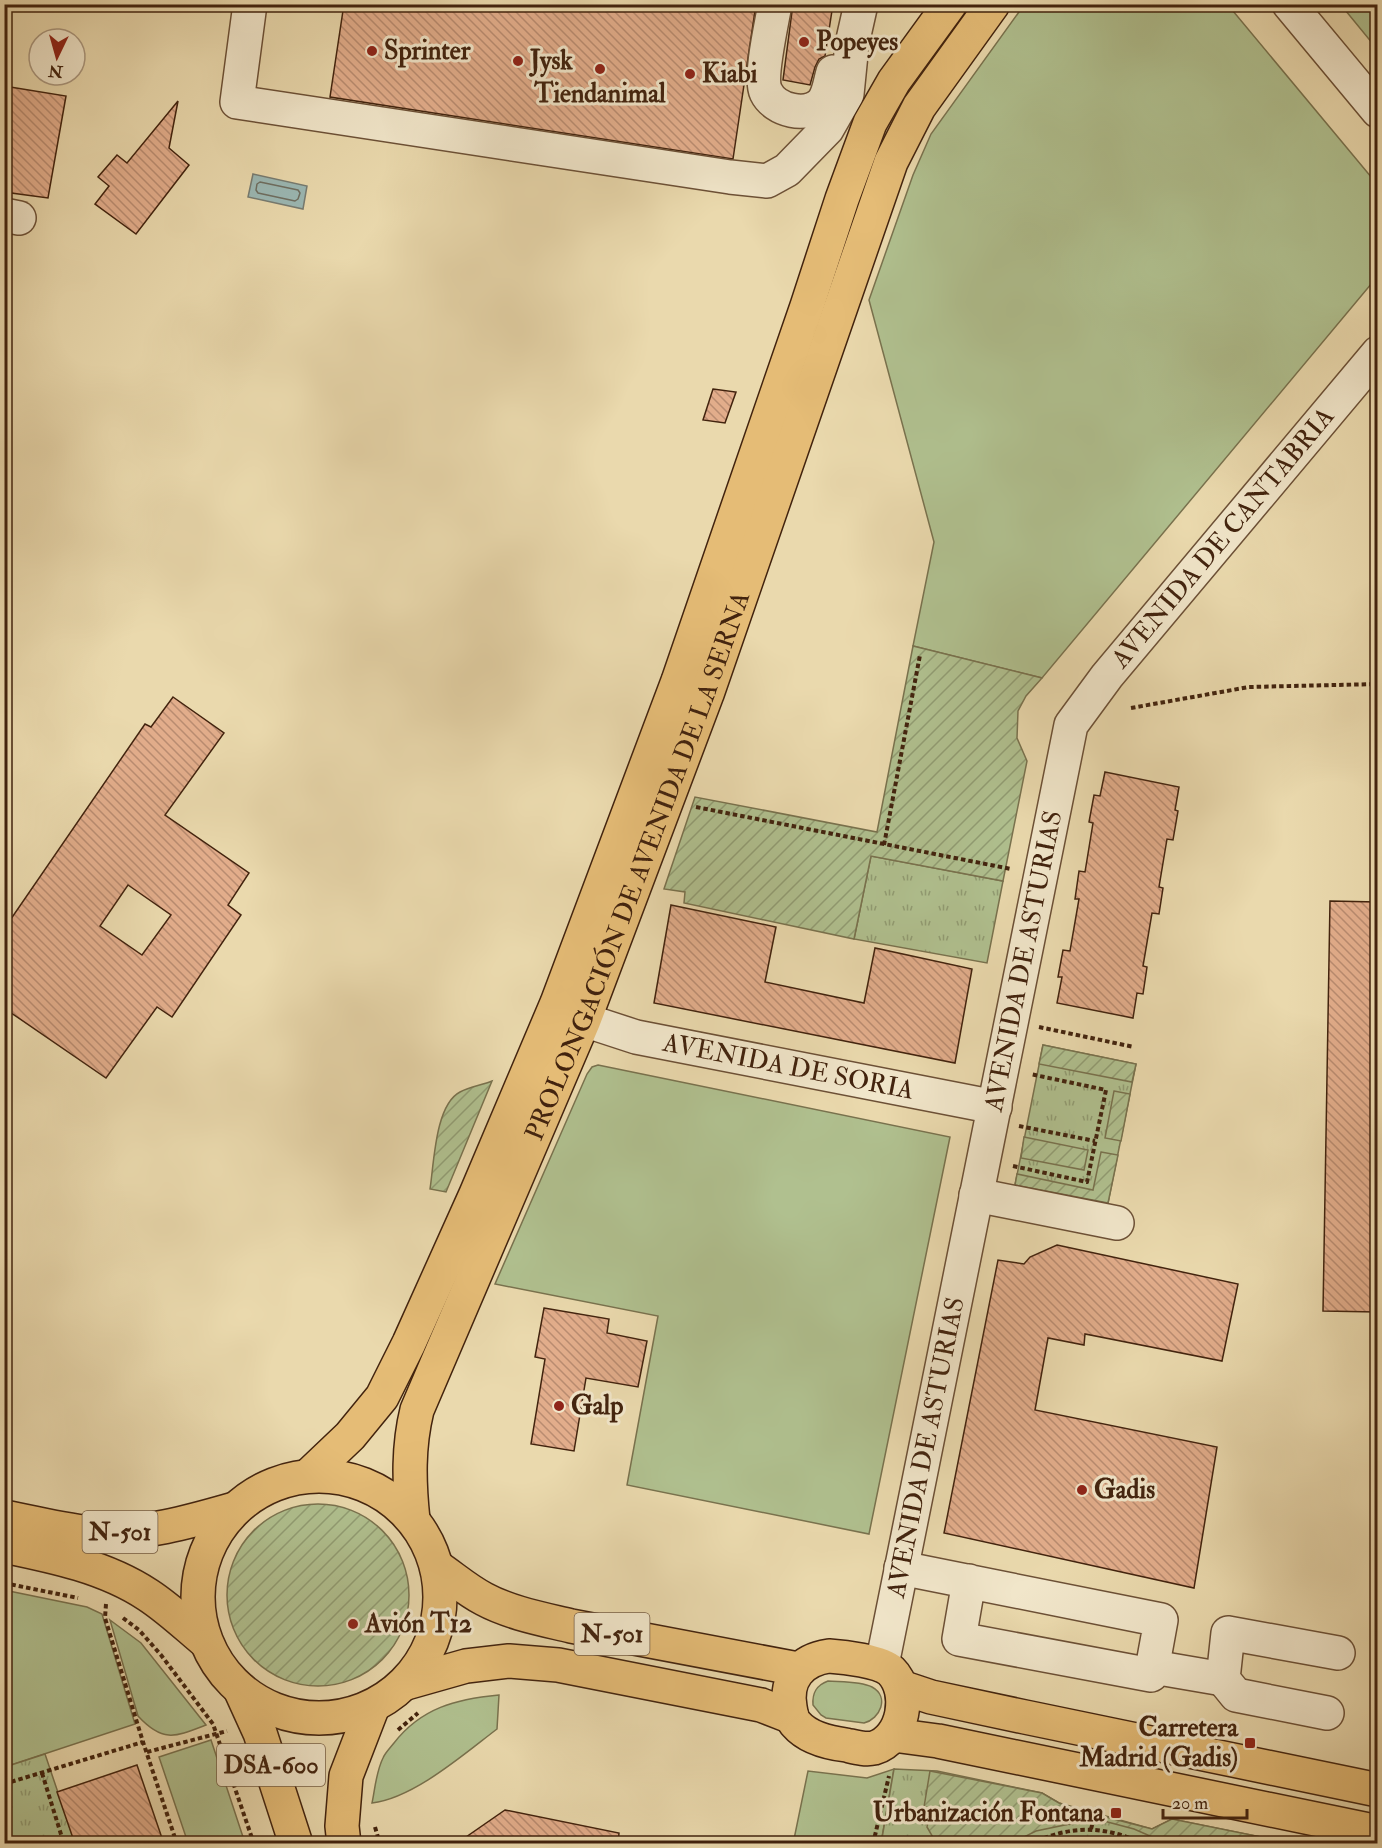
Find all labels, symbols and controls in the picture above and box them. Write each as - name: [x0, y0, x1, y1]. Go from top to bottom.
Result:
- place label: Popeyes: [816, 26, 898, 59]
- north arrow: [27, 27, 87, 87]
- place label: Sprinter: [384, 35, 471, 68]
- marker: Popeyes: [797, 35, 811, 49]
- marker: Sprinter: [365, 44, 379, 58]
- place label: Jysk: [528, 45, 573, 78]
- marker: Jysk: [511, 54, 525, 68]
- place label: Kiabi: [702, 58, 757, 90]
- text: N: [47, 60, 65, 82]
- marker: Tiendanimal: [593, 62, 607, 76]
- marker: Kiabi: [683, 67, 697, 81]
- place label: Tiendanimal: [533, 78, 666, 110]
- street label: AVENIDA DE CANTABRIA: [1104, 401, 1342, 675]
- street label: PROLONGACIÓN DE AVENIDA DE LA SERNA: [518, 587, 757, 1145]
- street label: AVENIDA DE ASTURIAS: [977, 808, 1069, 1115]
- street label: AVENIDA DE SORIA: [659, 1026, 917, 1107]
- street label: AVENIDA DE ASTURIAS: [880, 1294, 972, 1601]
- place label: Galp: [571, 1390, 623, 1423]
- marker: Galp: [552, 1399, 566, 1413]
- place label: Gadis: [1094, 1474, 1155, 1506]
- marker: Gadis: [1075, 1483, 1089, 1497]
- road number: N-501: [82, 1511, 158, 1553]
- place label: Avión T12: [364, 1608, 472, 1640]
- road number: N-501: [574, 1613, 650, 1655]
- marker: Avión T12: [346, 1617, 360, 1631]
- place label: Carretera Madrid (Gadis): [1078, 1712, 1239, 1774]
- marker: Carretera Madrid (Gadis): [1243, 1736, 1257, 1750]
- road number: DSA-600: [217, 1744, 325, 1786]
- scale bar: [1163, 1782, 1247, 1820]
- text: 20 m: [1172, 1792, 1208, 1815]
- place label: Urbanización Fontana: [873, 1797, 1105, 1829]
- marker: Urbanización Fontana: [1109, 1806, 1123, 1820]

